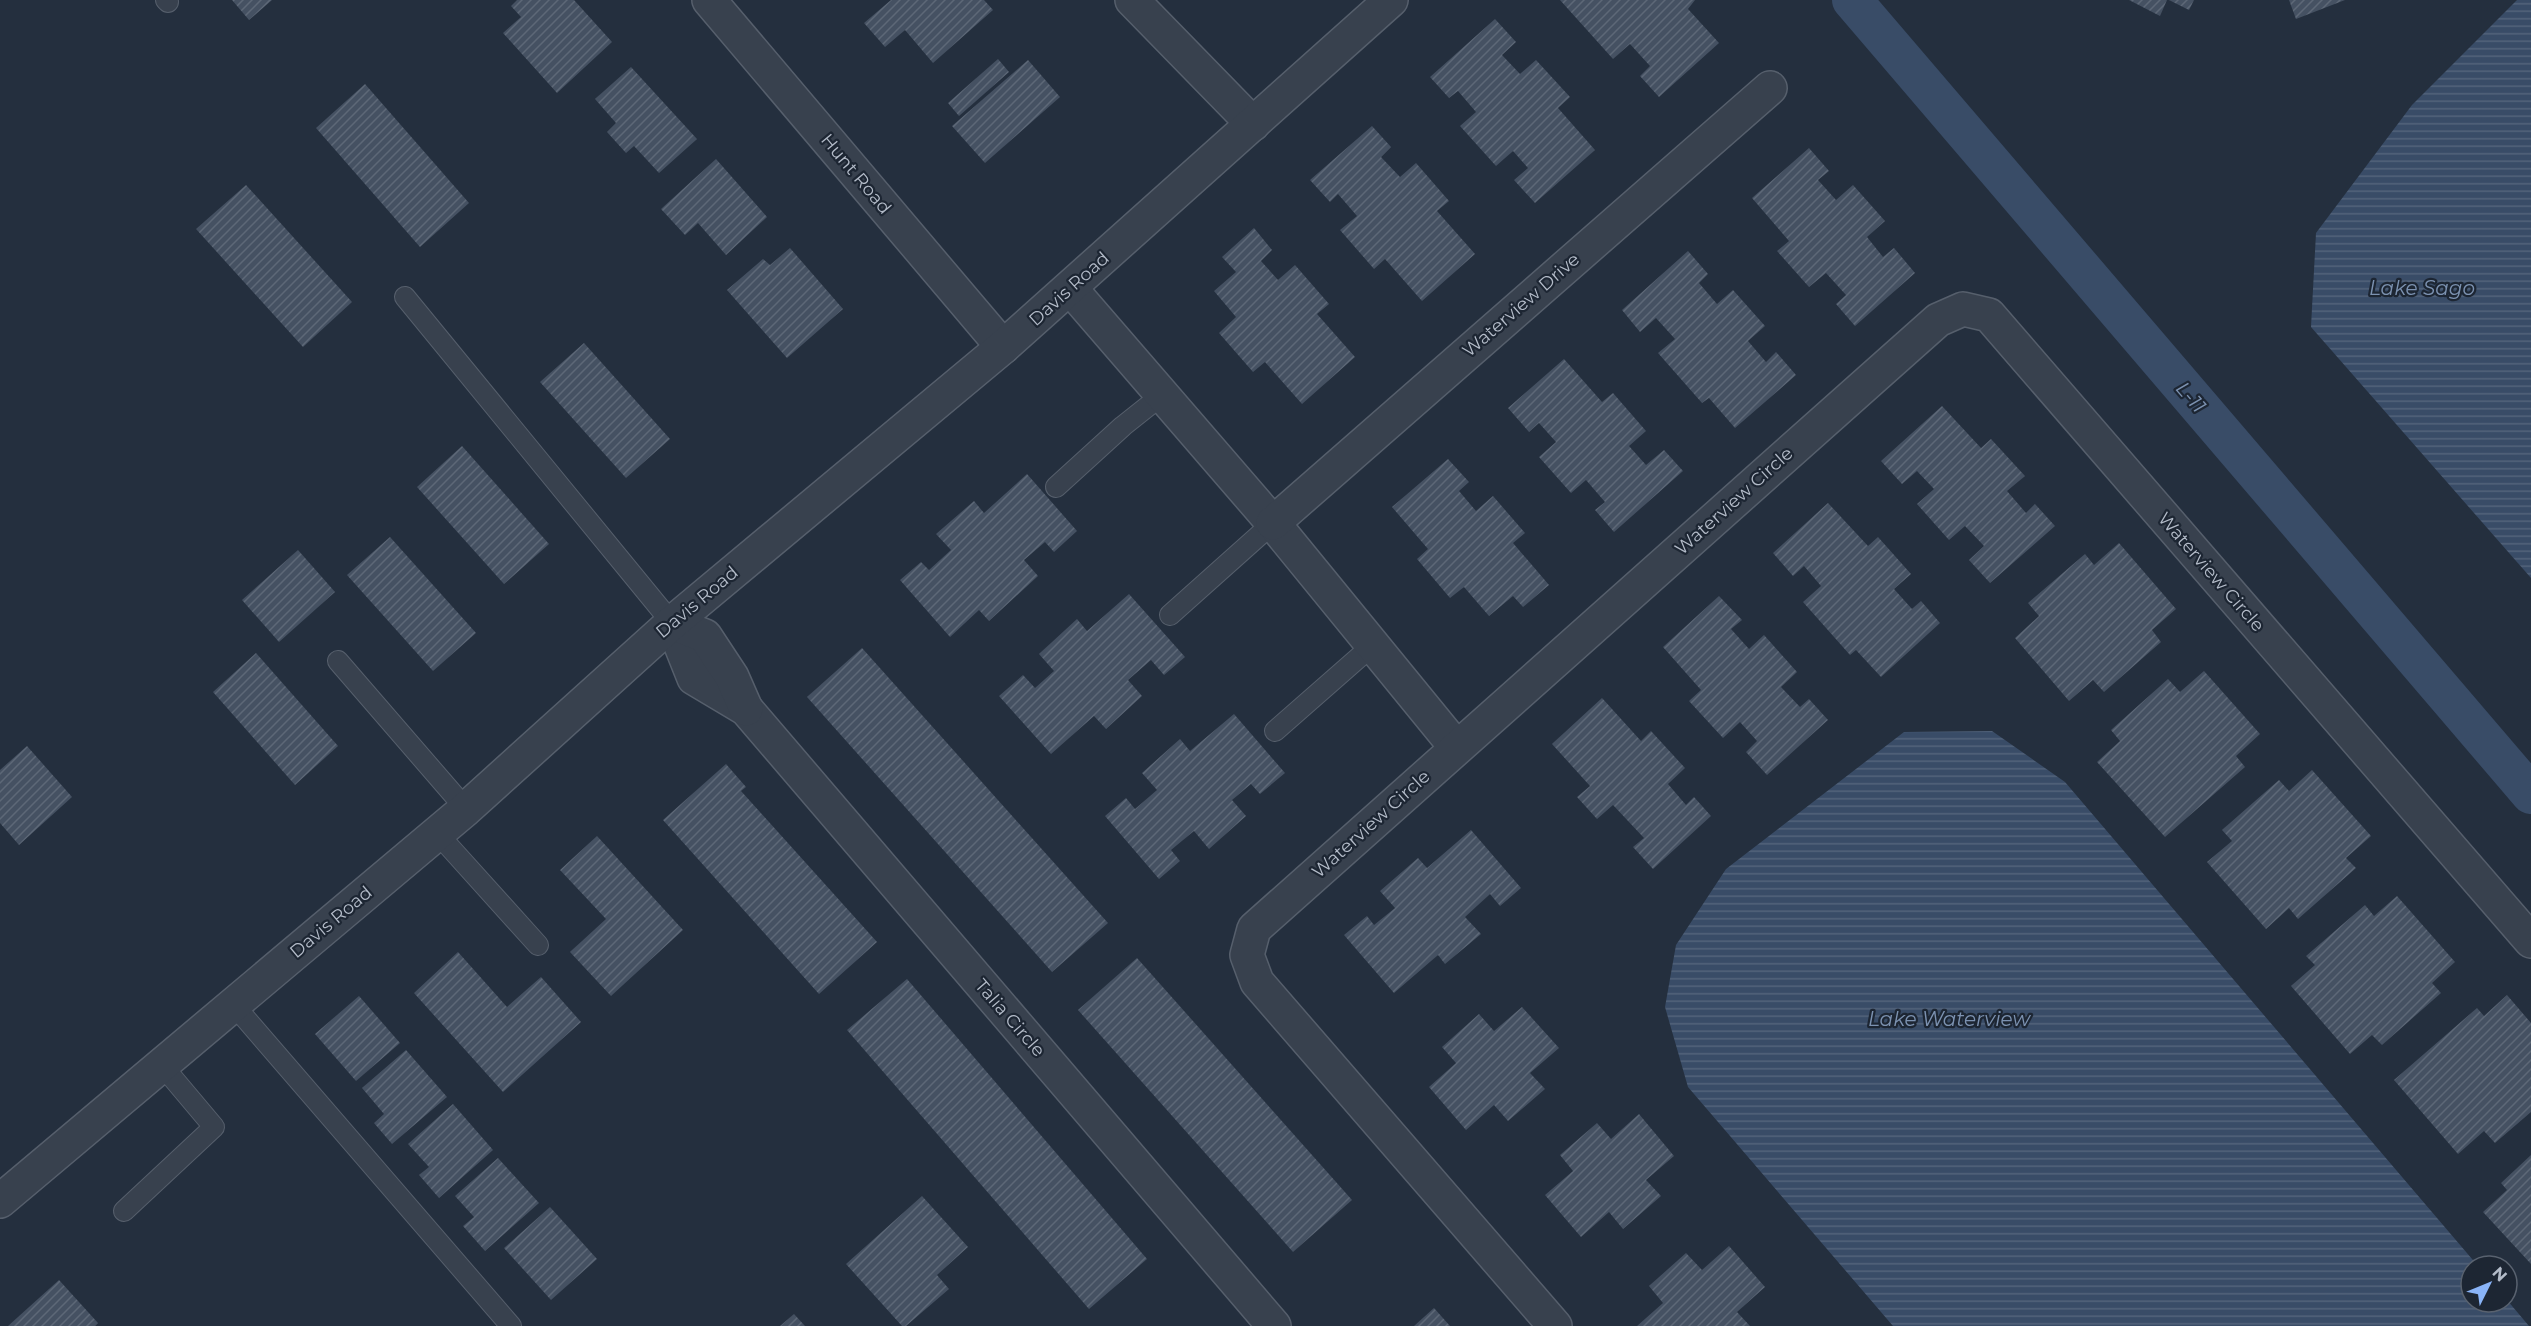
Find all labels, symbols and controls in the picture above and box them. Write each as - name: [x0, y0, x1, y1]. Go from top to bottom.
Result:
- street label: Hunt Road: [816, 129, 896, 219]
- street label: Davis Road: [1024, 247, 1114, 331]
- street label: Waterview Drive: [1458, 248, 1584, 362]
- water label: Lake Sago: [2369, 276, 2475, 300]
- water label: L-11: [2171, 377, 2211, 417]
- street label: Waterview Circle: [1670, 442, 1798, 560]
- street label: Waterview Circle: [2153, 508, 2269, 636]
- street label: Davis Road: [651, 561, 743, 643]
- street label: Waterview Circle: [1307, 765, 1435, 883]
- street label: Davis Road: [285, 881, 377, 963]
- street label: Talia Circle: [970, 975, 1050, 1061]
- water label: Lake Waterview: [1868, 1007, 2031, 1031]
- north arrow: [2459, 1254, 2519, 1314]
- text: N: [2488, 1263, 2511, 1285]

